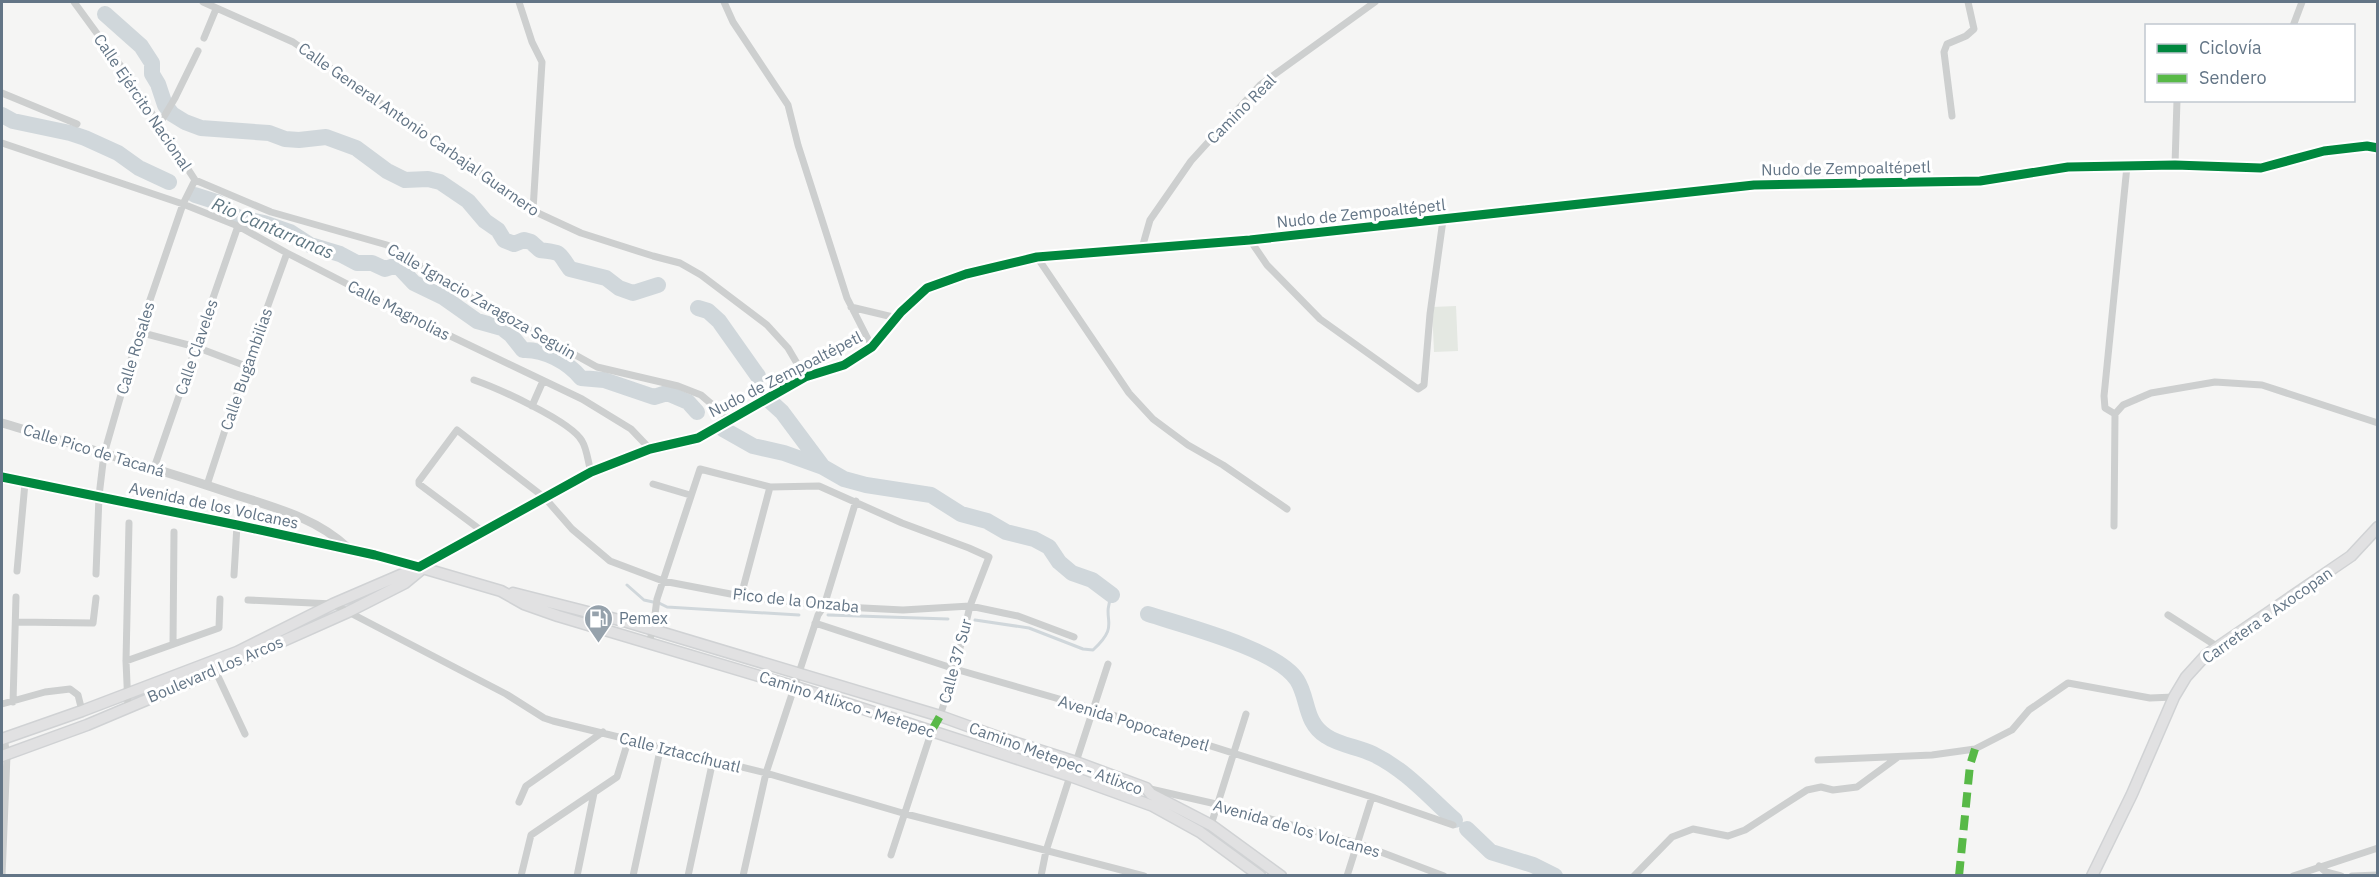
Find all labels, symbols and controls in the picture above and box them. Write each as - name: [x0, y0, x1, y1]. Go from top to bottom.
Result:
- legend: [2145, 24, 2355, 102]
- street label: Calle Ejército Nacional: [90, 30, 196, 174]
- text: Ciclovía: [2199, 36, 2262, 59]
- street label: Calle General Antonio Carbajal Guarnero: [295, 38, 543, 220]
- text: Sendero: [2199, 66, 2266, 89]
- street label: Camino Real: [1202, 70, 1280, 148]
- street label: Nudo de Zempoaltépetl: [1761, 157, 1931, 179]
- water label: Rio Cantarranas: [209, 192, 337, 264]
- street label: Nudo de Zempoaltépetl: [1276, 194, 1446, 232]
- street label: Calle Ignacio Zaragoza Seguin: [384, 239, 580, 363]
- street label: Calle Magnolias: [344, 276, 454, 344]
- street label: Calle Claveles: [170, 297, 222, 397]
- street label: Calle Rosales: [111, 299, 159, 397]
- street label: Calle Bugambilias: [216, 305, 276, 433]
- street label: Nudo de Zempoaltépetl: [705, 327, 865, 421]
- street label: Calle Pico de Tacaná: [21, 419, 167, 481]
- street label: Avenida de los Volcanes: [127, 477, 301, 533]
- street label: Carretera a Axocopan: [2198, 562, 2336, 668]
- street label: Pico de la Onzaba: [732, 583, 861, 617]
- fuel station icon: Pemex: [582, 602, 614, 644]
- place label: Pemex: [619, 608, 668, 628]
- street label: Calle 37 Sur: [934, 616, 976, 706]
- street label: Boulevard Los Arcos: [144, 631, 286, 707]
- street label: Camino Atlixco - Metepec: [757, 666, 937, 742]
- street label: Avenida Popocatepetl: [1056, 691, 1212, 755]
- street label: Camino Metepec - Atlixco: [966, 717, 1146, 799]
- street label: Calle Iztaccíhuatl: [617, 727, 743, 777]
- street label: Avenida de los Volcanes: [1211, 795, 1383, 861]

